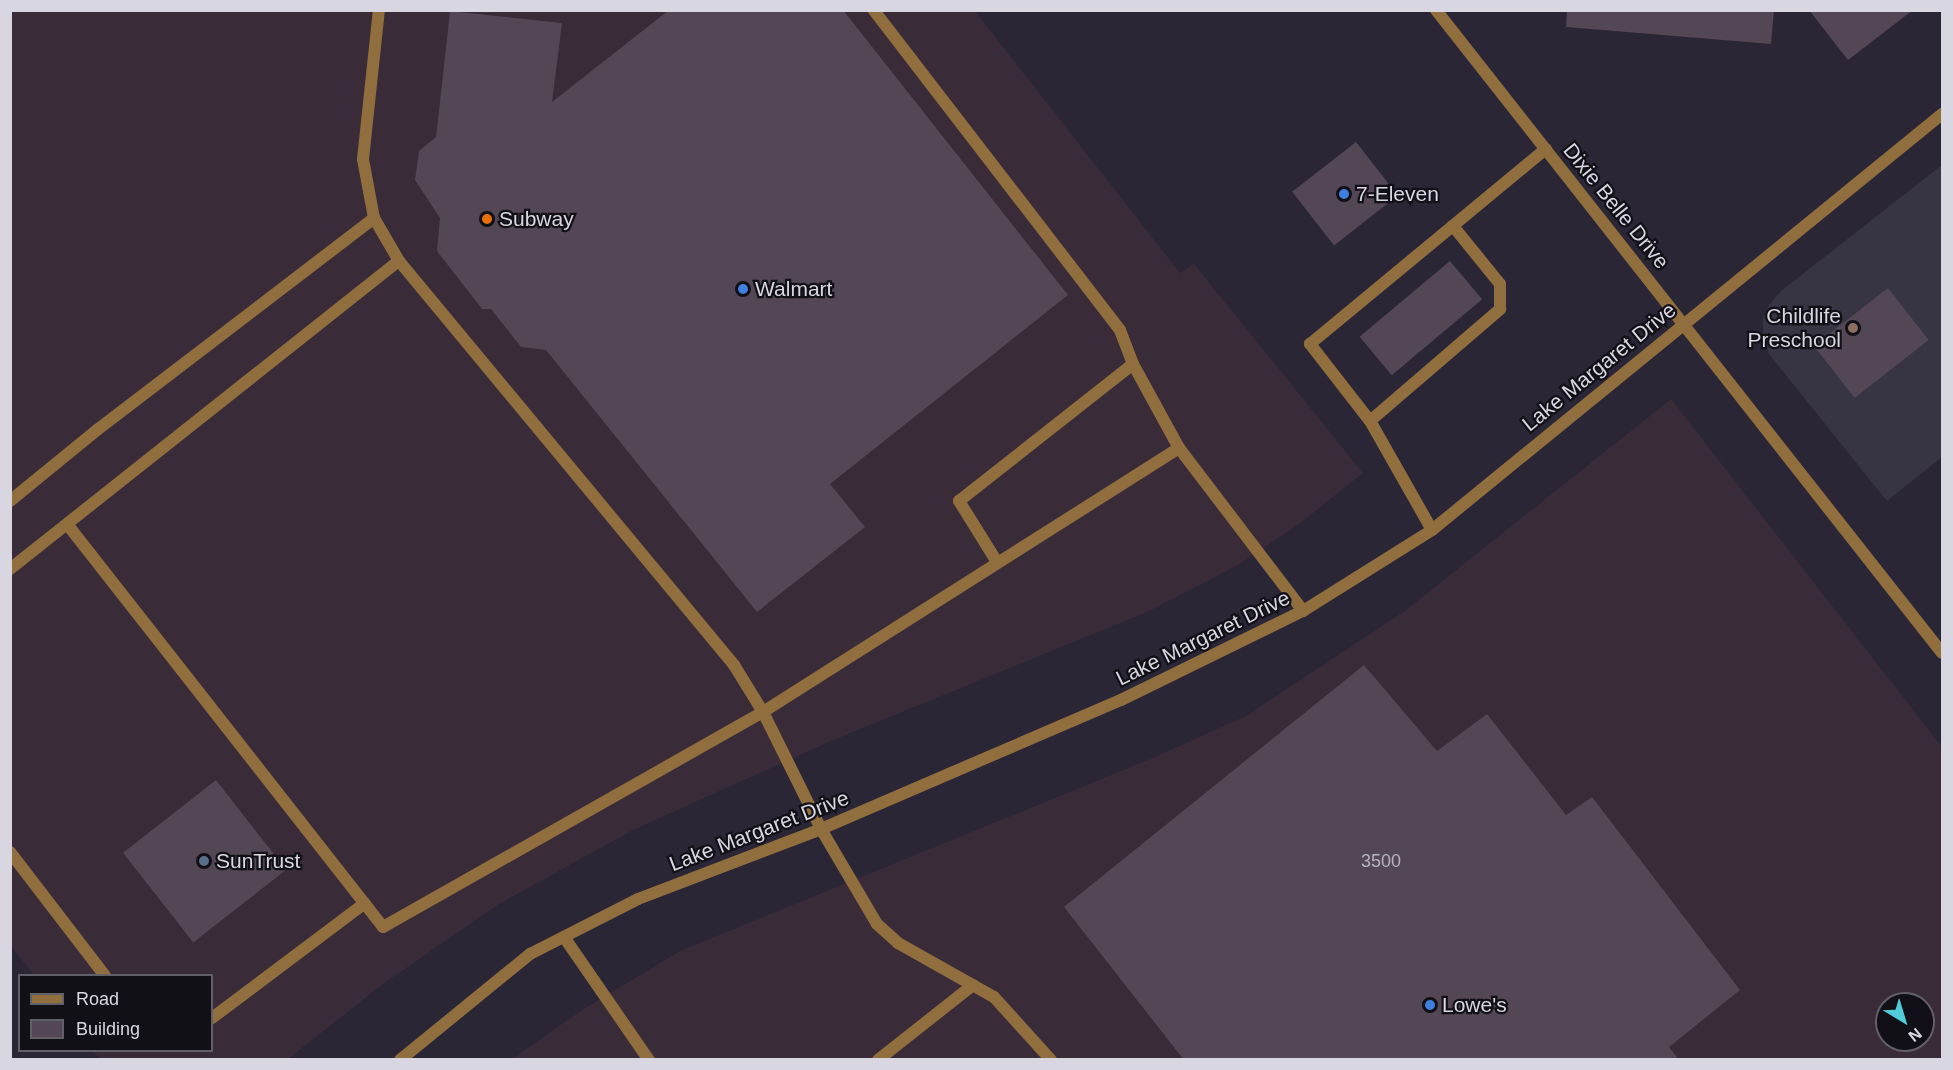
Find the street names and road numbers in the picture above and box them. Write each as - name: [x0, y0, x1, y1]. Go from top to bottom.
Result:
- street label: Dixie Belle Drive: [1558, 138, 1674, 274]
- street label: Lake Margaret Drive: [1517, 297, 1681, 437]
- street label: Lake Margaret Drive: [1112, 585, 1294, 691]
- street label: Lake Margaret Drive: [666, 785, 852, 877]

